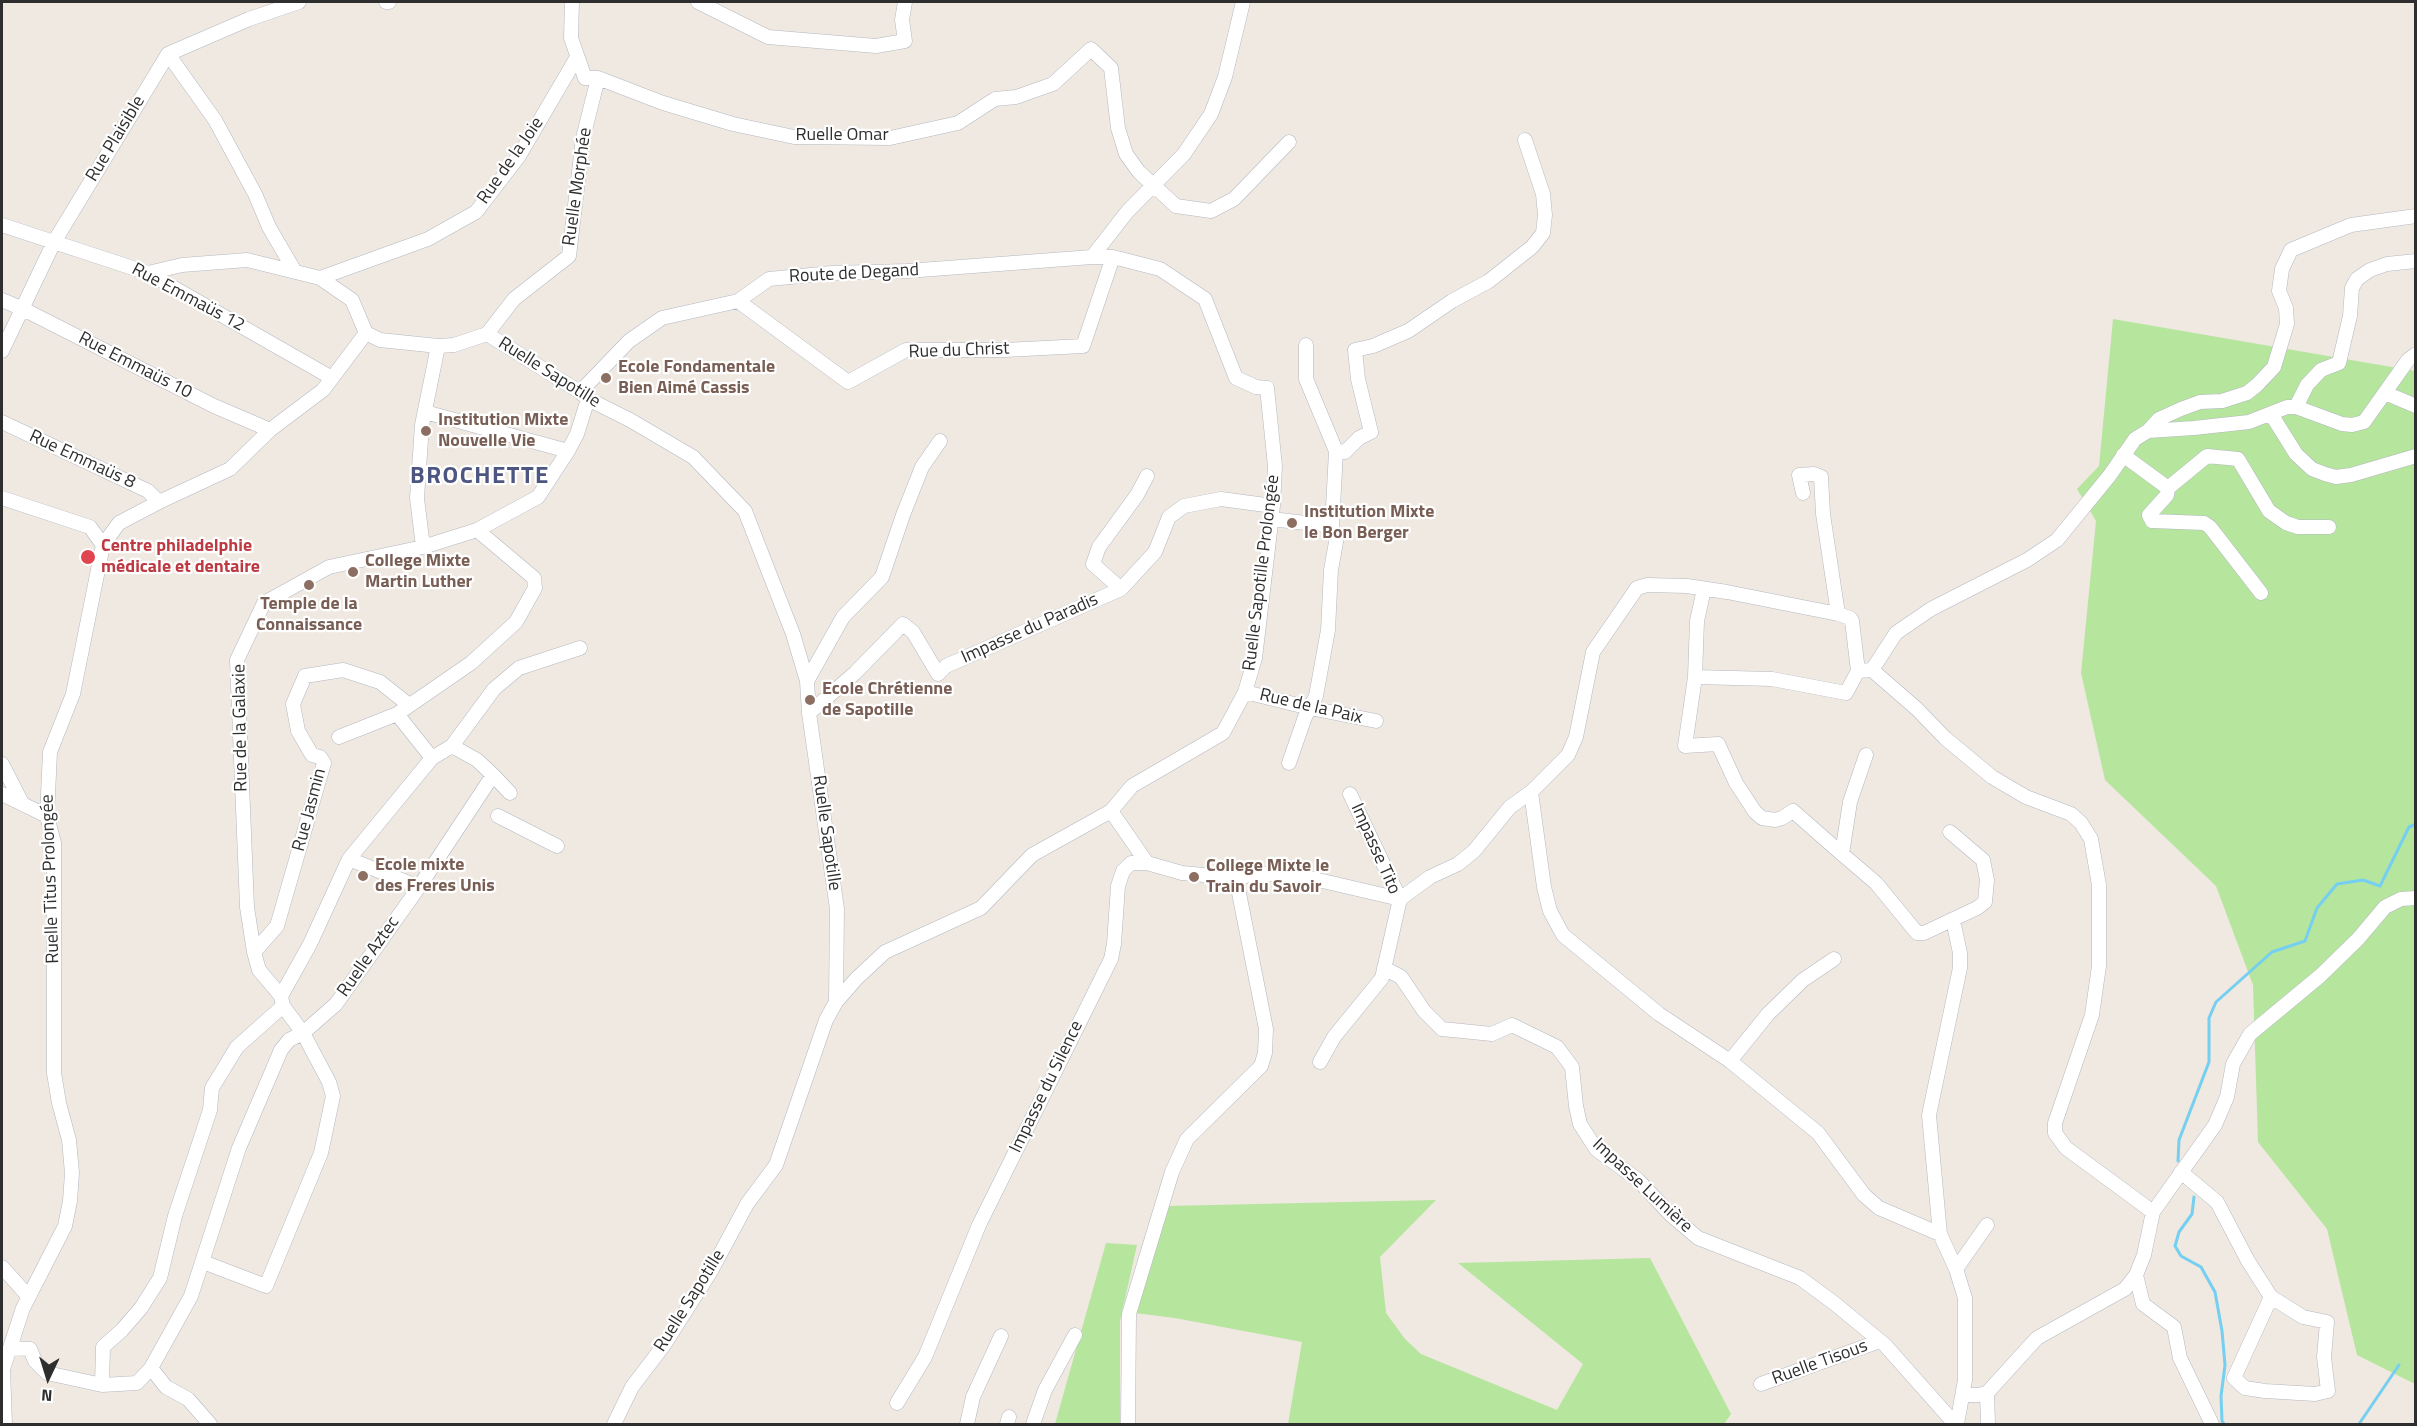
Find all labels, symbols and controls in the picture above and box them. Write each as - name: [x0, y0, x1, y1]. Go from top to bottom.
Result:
- street label: Rue Plaisible: [82, 92, 150, 186]
- street label: Rue de la Joie: [473, 113, 549, 209]
- street label: Ruelle Omar: [795, 125, 889, 147]
- street label: Ruelle Morphée: [559, 127, 597, 247]
- street label: Rue Emmaüs 12: [128, 259, 248, 337]
- street label: Route de Degand: [788, 260, 920, 288]
- street label: Rue Emmaüs 10: [75, 328, 195, 404]
- street label: Ruelle Sapotille: [494, 333, 604, 413]
- street label: Rue du Christ: [908, 338, 1010, 364]
- place label: Ecole Fondamentale Bien Aimé Cassis: [618, 357, 775, 400]
- marker: Ecole Fondamentale Bien Aimé Cassis: [599, 371, 613, 385]
- place label: Institution Mixte Nouvelle Vie: [438, 410, 568, 452]
- marker: Institution Mixte Nouvelle Vie: [419, 424, 433, 438]
- street label: Rue Emmaüs 8: [25, 426, 139, 494]
- district label: BROCHETTE: [410, 463, 550, 491]
- street label: Ruelle Sapotille Prolongée: [1239, 474, 1285, 672]
- place label: Institution Mixte le Bon Berger: [1304, 502, 1434, 544]
- marker: Institution Mixte le Bon Berger: [1285, 516, 1299, 530]
- place label: Centre philadelphie médicale et dentaire: [101, 536, 260, 578]
- marker: Centre philadelphie médicale et dentaire: [79, 548, 97, 566]
- place label: College Mixte Martin Luther: [365, 551, 472, 594]
- marker: College Mixte Martin Luther: [346, 565, 360, 579]
- marker: Temple de la Connaissance: [302, 578, 316, 592]
- street label: Impasse du Paradis: [958, 589, 1102, 669]
- place label: Temple de la Connaissance: [256, 594, 362, 636]
- street label: Rue de la Galaxie: [229, 664, 253, 792]
- place label: Ecole Chrétienne de Sapotille: [822, 679, 952, 722]
- street label: Rue de la Paix: [1257, 685, 1365, 729]
- marker: Ecole Chrétienne de Sapotille: [803, 693, 817, 707]
- street label: Rue Jasmin: [289, 766, 331, 854]
- street label: Ruelle Sapotille: [807, 774, 845, 892]
- street label: Ruelle Titus Prolongée: [37, 794, 65, 964]
- street label: Impasse Tito: [1345, 800, 1405, 898]
- place label: Ecole mixte des Freres Unis: [375, 855, 495, 898]
- place label: College Mixte le Train du Savoir: [1206, 856, 1329, 898]
- marker: Ecole mixte des Freres Unis: [356, 869, 370, 883]
- marker: College Mixte le Train du Savoir: [1187, 870, 1201, 884]
- street label: Ruelle Aztec: [333, 913, 405, 1001]
- street label: Impasse du Silence: [1006, 1017, 1088, 1157]
- street label: Impasse Lumière: [1587, 1134, 1697, 1238]
- street label: Ruelle Sapotille: [650, 1246, 730, 1356]
- street label: Ruelle Tisous: [1769, 1336, 1871, 1390]
- north arrow: [18, 1348, 78, 1408]
- text: N: [40, 1384, 53, 1408]

